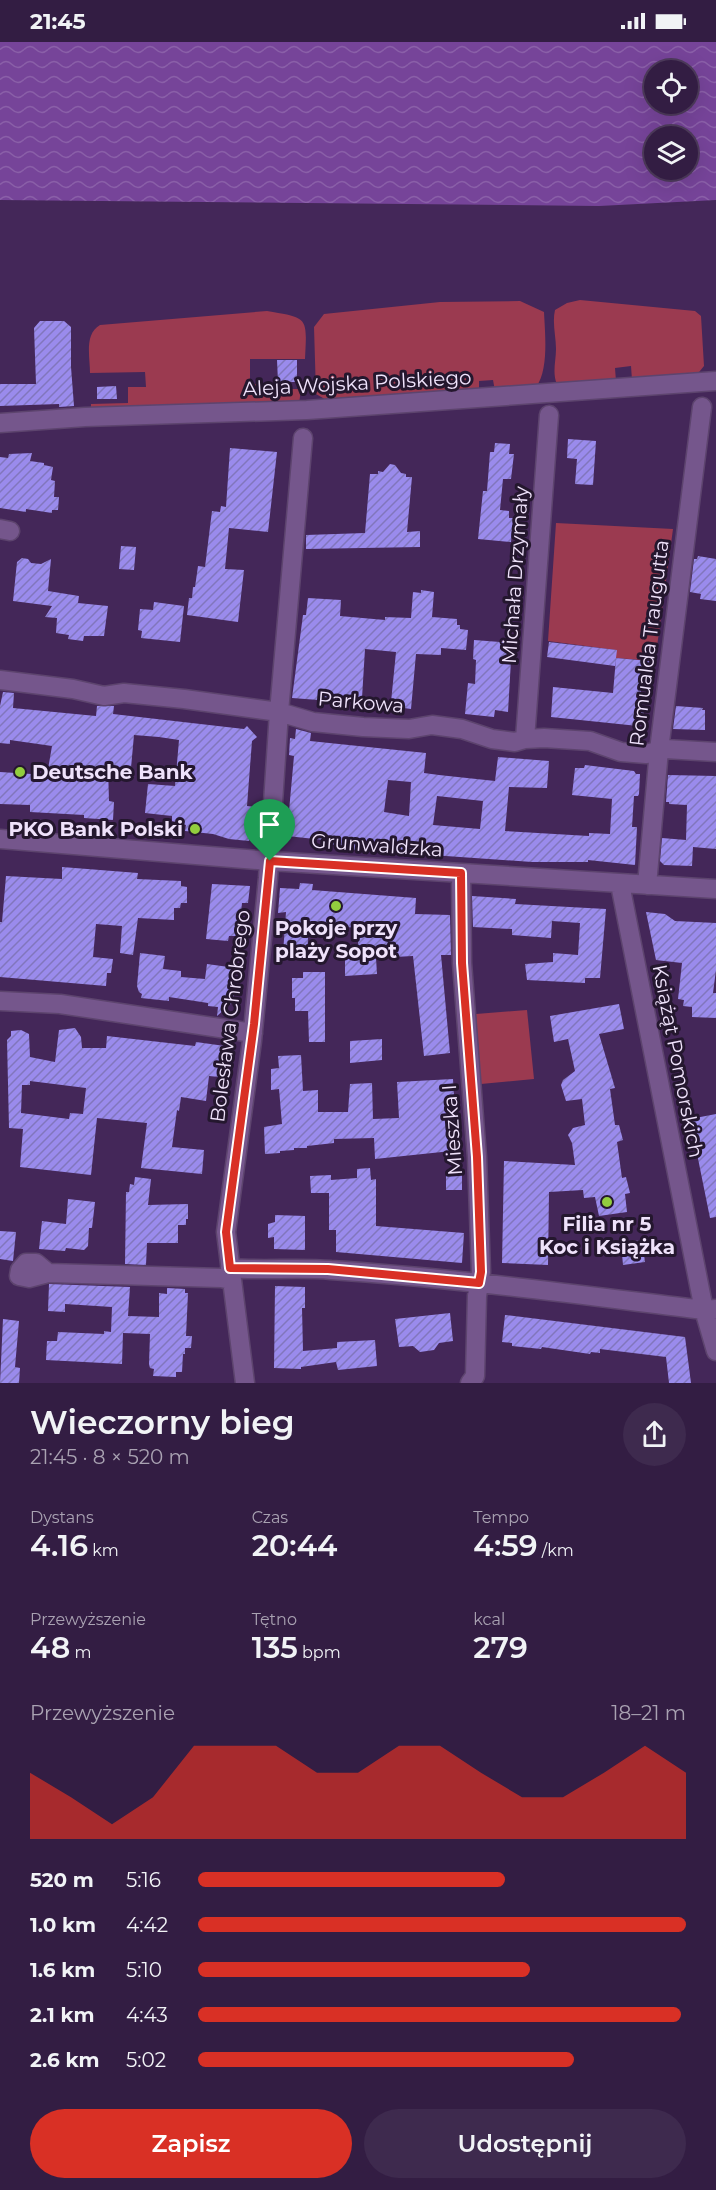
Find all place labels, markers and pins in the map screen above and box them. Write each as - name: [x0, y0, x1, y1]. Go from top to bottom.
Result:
- place label: Deutsche Bank: [32, 760, 194, 784]
- marker: Deutsche Bank: [13, 765, 27, 779]
- pin: [244, 799, 295, 861]
- place label: PKO Bank Polski: [9, 817, 183, 841]
- marker: PKO Bank Polski: [188, 822, 202, 836]
- marker: Pokoje przy plaży Sopot: [329, 899, 343, 913]
- place label: Pokoje przy plaży Sopot: [275, 916, 398, 963]
- marker: Filia nr 5 Koc i Książka: [600, 1195, 614, 1209]
- place label: Filia nr 5 Koc i Książka: [539, 1212, 675, 1259]

